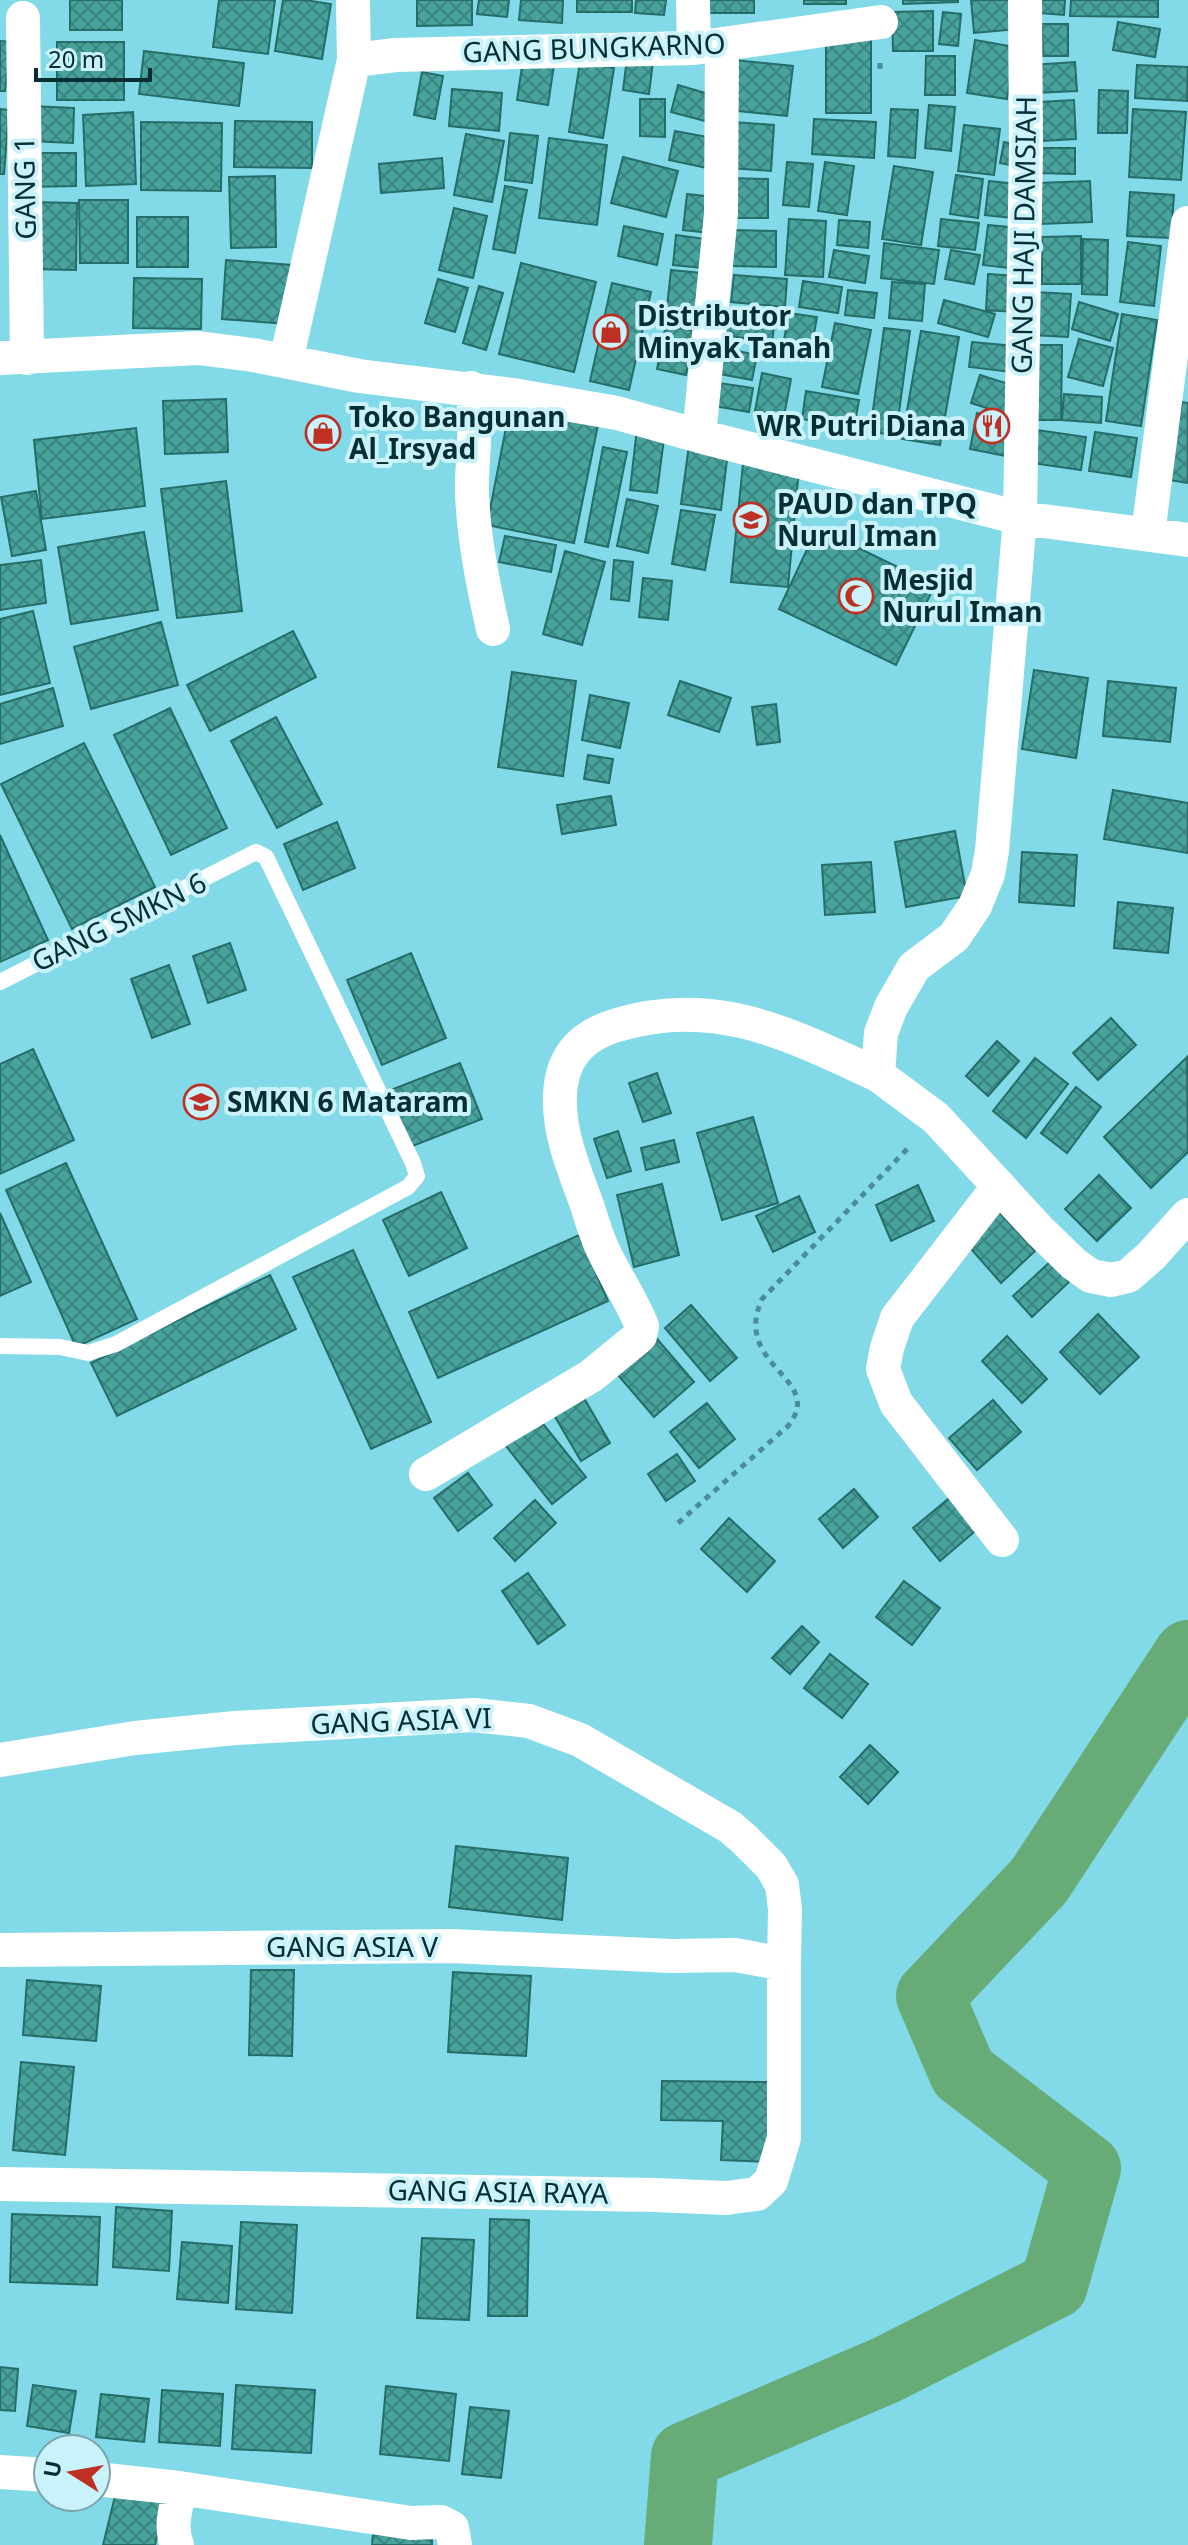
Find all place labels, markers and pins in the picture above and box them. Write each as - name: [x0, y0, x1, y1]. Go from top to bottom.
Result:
- place label: Distributor Minyak Tanah: [637, 296, 831, 366]
- shop icon: Distributor Minyak Tanah: [592, 313, 630, 351]
- place label: Toko Bangunan Al_Irsyad: [349, 397, 566, 467]
- place label: WR Putri Diana: [757, 406, 966, 444]
- restaurant icon: WR Putri Diana: [973, 407, 1011, 445]
- shop icon: Toko Bangunan Al_Irsyad: [304, 414, 342, 452]
- place label: PAUD dan TPQ Nurul Iman: [777, 484, 977, 554]
- school or university icon: PAUD dan TPQ Nurul Iman: [732, 501, 770, 539]
- place label: Mesjid Nurul Iman: [882, 560, 1042, 630]
- mosque icon: Mesjid Nurul Iman: [837, 577, 875, 615]
- place label: SMKN 6 Mataram: [227, 1082, 469, 1120]
- school or university icon: SMKN 6 Mataram: [182, 1083, 220, 1121]

